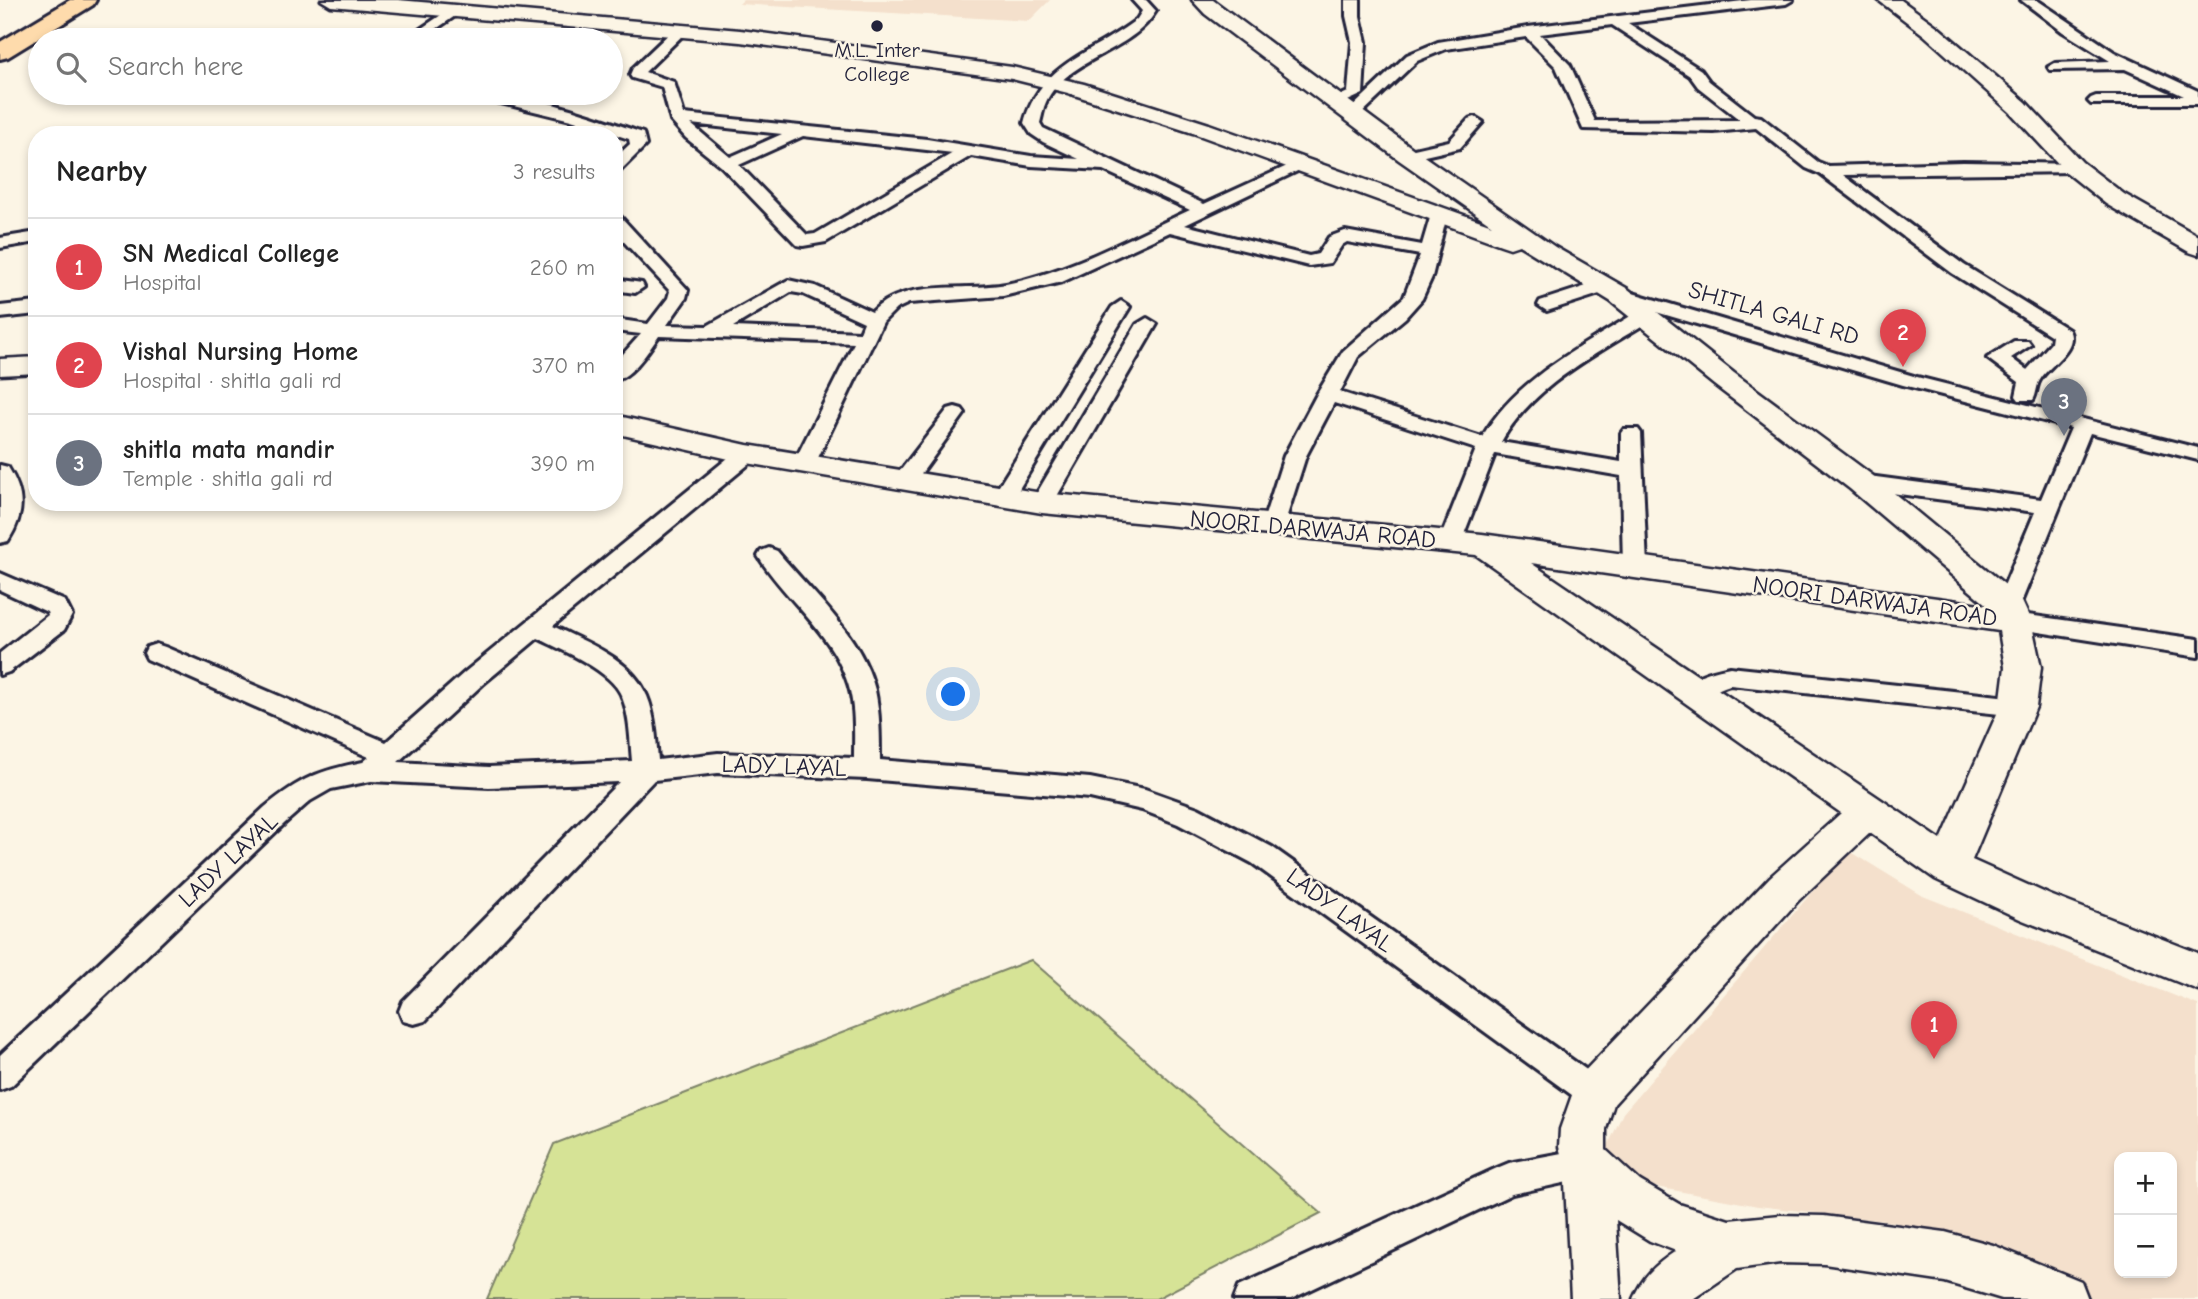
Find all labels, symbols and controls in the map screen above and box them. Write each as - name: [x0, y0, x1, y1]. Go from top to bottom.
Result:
- marker: M.L. Inter College: [869, 18, 885, 34]
- search box: [28, 28, 623, 105]
- place label: M.L. Inter College: [834, 38, 920, 86]
- icon: search: [52, 48, 90, 86]
- text: Search here: [108, 52, 243, 82]
- text: Nearby: [56, 154, 147, 189]
- text: 3 results: [513, 158, 595, 185]
- text: SN Medical College: [123, 239, 339, 269]
- text: 1: [74, 254, 84, 281]
- text: 260 m: [530, 254, 595, 281]
- text: Hospital: [123, 269, 201, 296]
- street label: SHITLA GALI RD: [1685, 275, 1863, 351]
- pin: 2: [1880, 309, 1926, 367]
- text: Vishal Nursing Home: [123, 337, 358, 367]
- text: 2: [73, 352, 85, 379]
- text: 370 m: [532, 352, 595, 379]
- text: Hospital · shitla gali rd: [123, 367, 342, 394]
- pin: 3: [2041, 378, 2087, 436]
- text: shitla mata mandir: [123, 435, 334, 465]
- text: 3: [73, 450, 85, 477]
- text: 390 m: [530, 450, 595, 477]
- text: Temple · shitla gali rd: [123, 465, 333, 492]
- street label: NOORI DARWAJA ROAD: [1189, 504, 1437, 554]
- street label: NOORI DARWAJA ROAD: [1751, 570, 1999, 632]
- your location: [936, 677, 970, 711]
- street label: LADY LAYAL: [721, 750, 847, 782]
- street label: LADY LAYAL: [173, 807, 283, 913]
- street label: LADY LAYAL: [1281, 862, 1399, 958]
- pin: 1: [1911, 1001, 1957, 1059]
- map controls: [2114, 1152, 2177, 1278]
- button: +: [2114, 1152, 2177, 1215]
- button: −: [2114, 1215, 2177, 1278]

